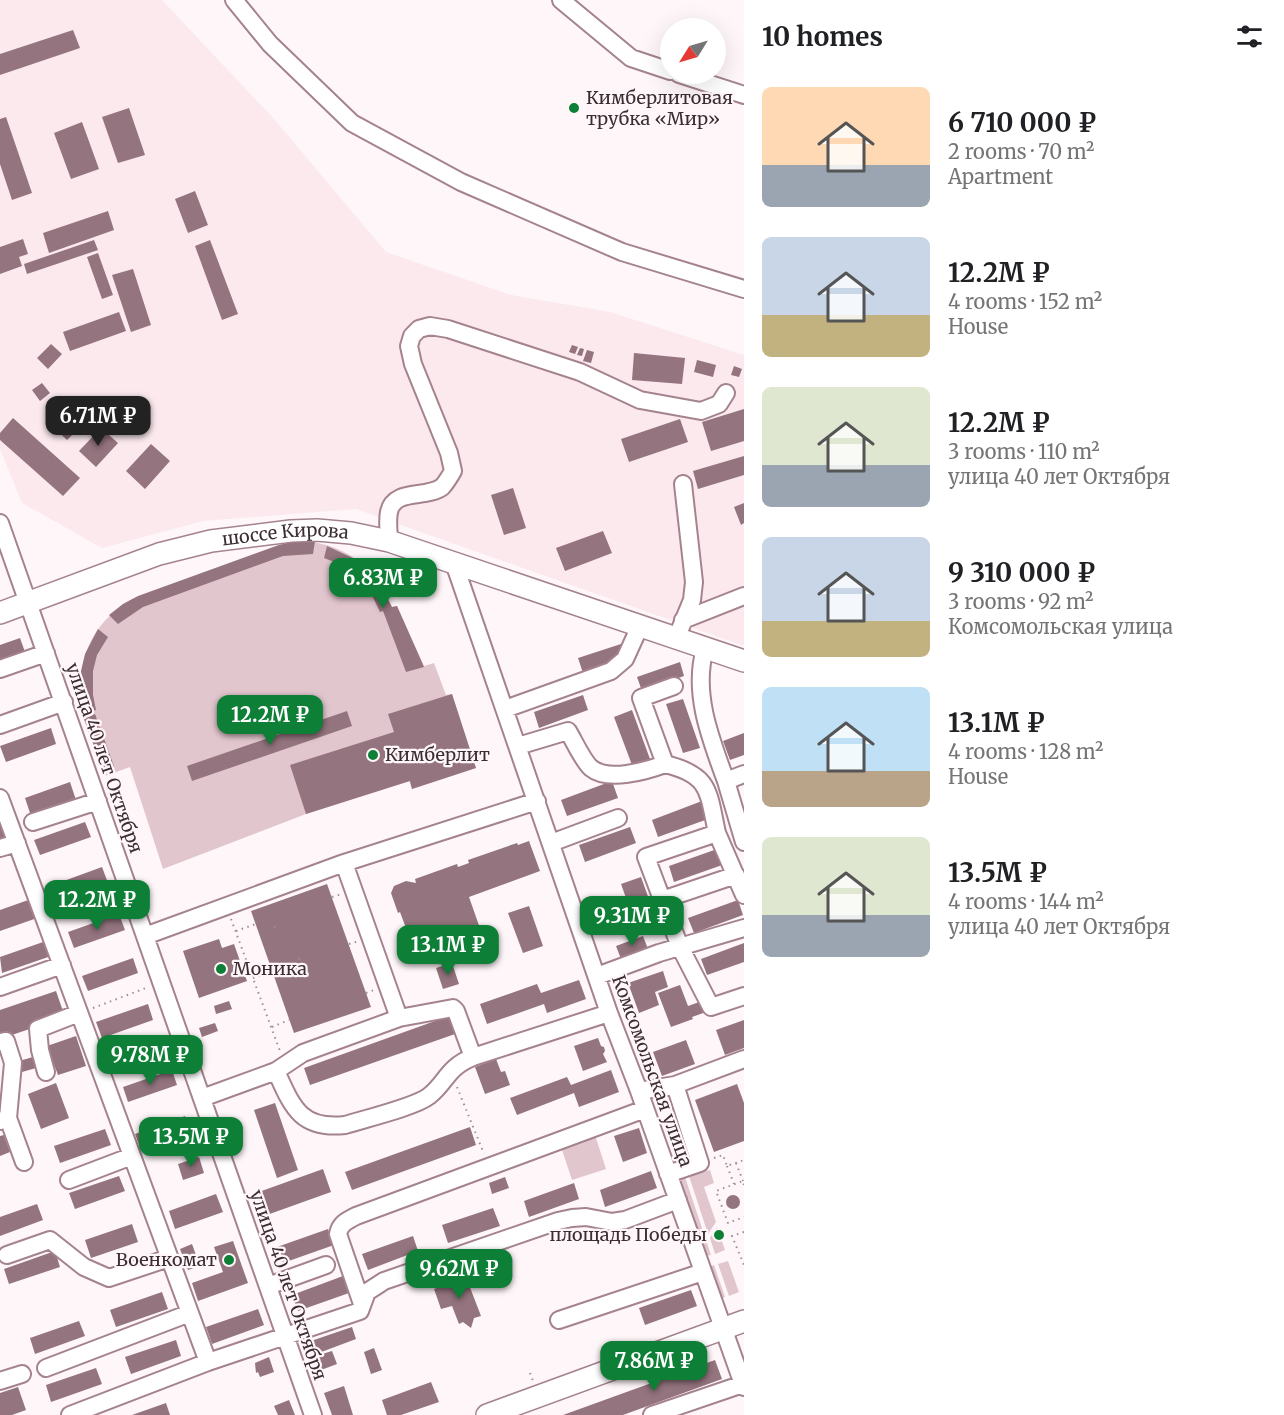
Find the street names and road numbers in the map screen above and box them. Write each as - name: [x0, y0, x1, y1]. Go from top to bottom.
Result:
- street label: шоссе Кирова: [221, 518, 350, 551]
- street label: улица 40 лет Октября: [61, 660, 148, 856]
- street label: Комсомольская улица: [607, 972, 698, 1170]
- street label: улица 40 лет Октября: [245, 1187, 332, 1383]

